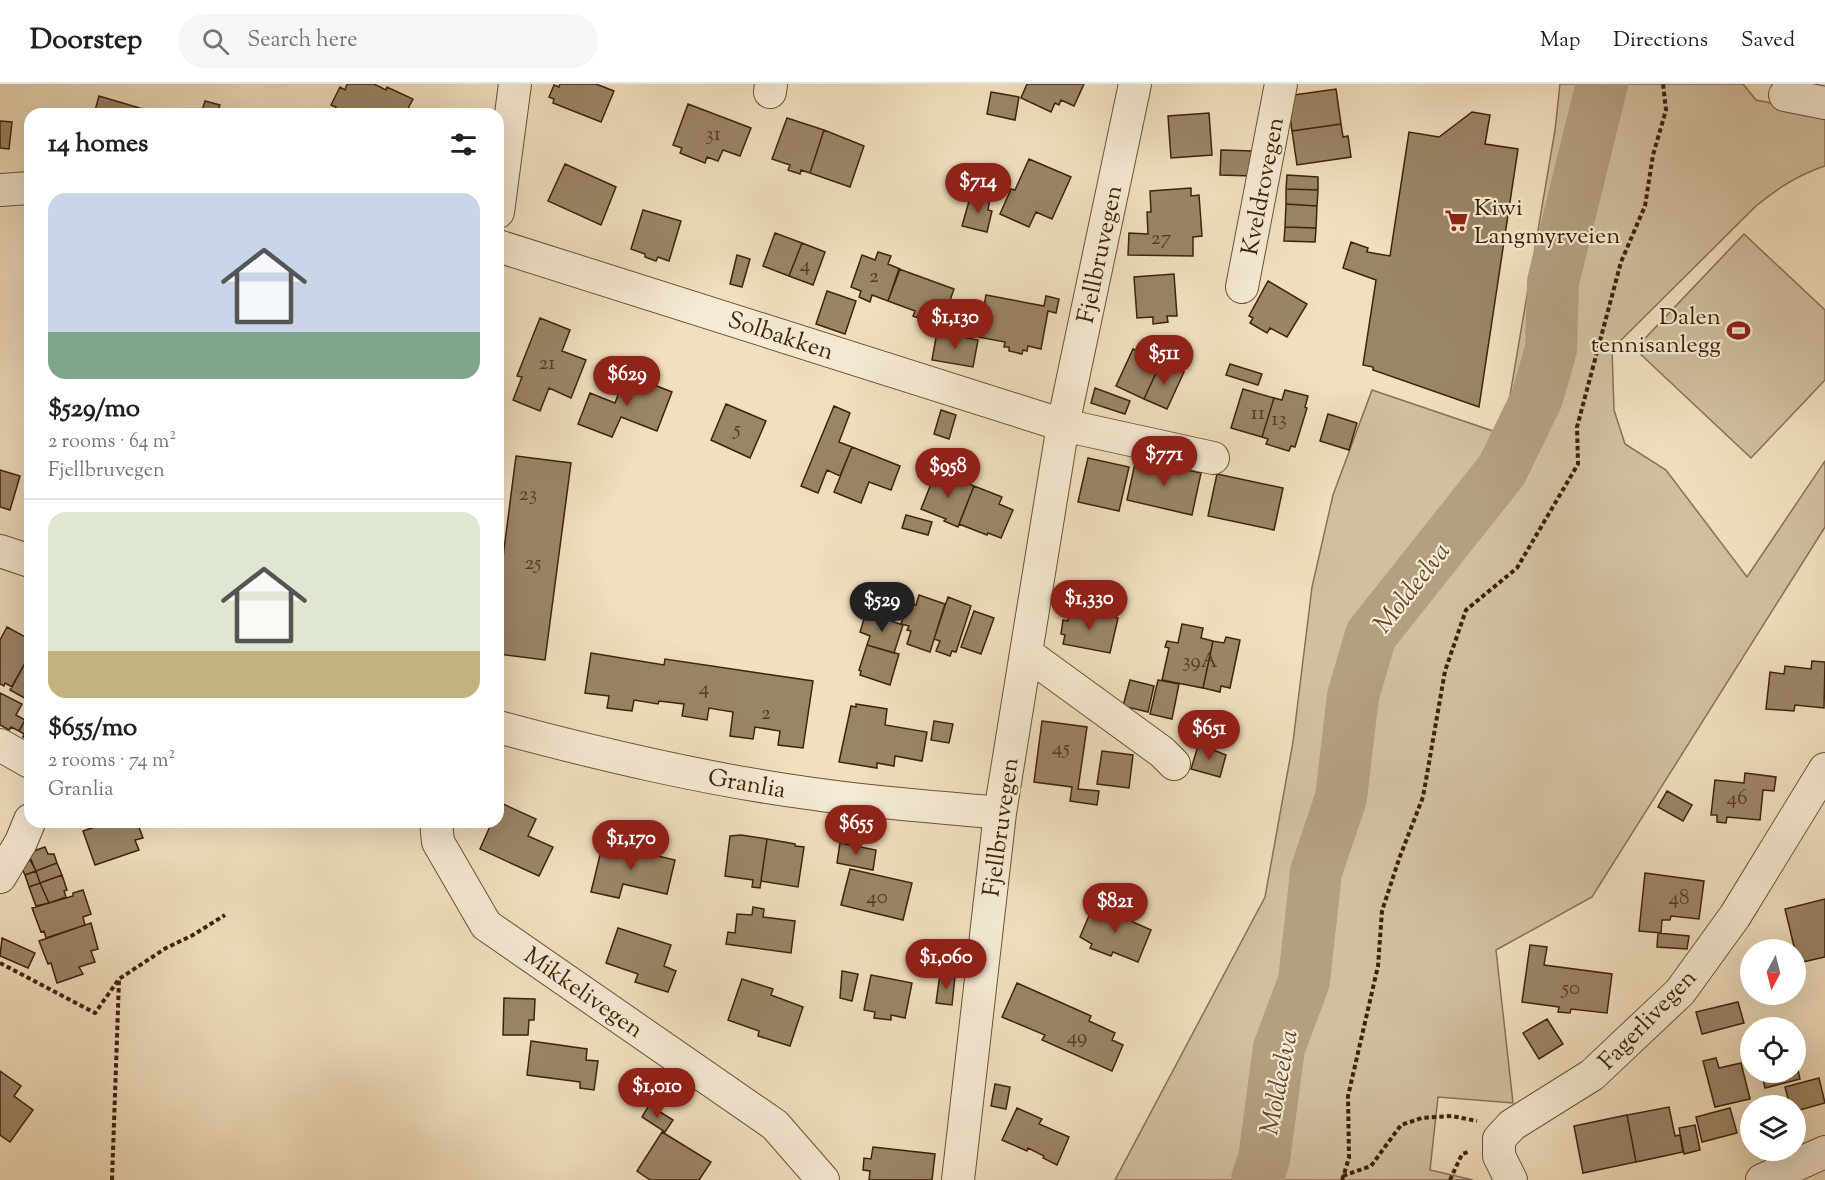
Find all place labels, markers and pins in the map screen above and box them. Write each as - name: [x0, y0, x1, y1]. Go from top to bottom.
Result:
- pin: $714: [942, 163, 1014, 214]
- place label: Kiwi Langmyrveien: [1474, 192, 1620, 254]
- supermarket icon: Kiwi Langmyrveien: [1443, 208, 1469, 234]
- pin: $1,130: [906, 299, 1004, 350]
- place label: Dalen tennisanlegg: [1591, 301, 1721, 363]
- sports icon: Dalen tennisanlegg: [1726, 317, 1752, 343]
- pin: $511: [1128, 335, 1200, 386]
- pin: $629: [591, 356, 663, 407]
- pin: $771: [1128, 436, 1200, 487]
- pin: $958: [912, 448, 984, 499]
- pin: $1,330: [1040, 580, 1138, 631]
- pin: $529: [846, 582, 918, 633]
- pin: $651: [1173, 710, 1245, 761]
- pin: $655: [820, 805, 892, 856]
- pin: $1,170: [582, 820, 680, 871]
- pin: $821: [1079, 883, 1151, 934]
- pin: $1,060: [897, 939, 995, 990]
- pin: $1,010: [608, 1068, 706, 1119]

